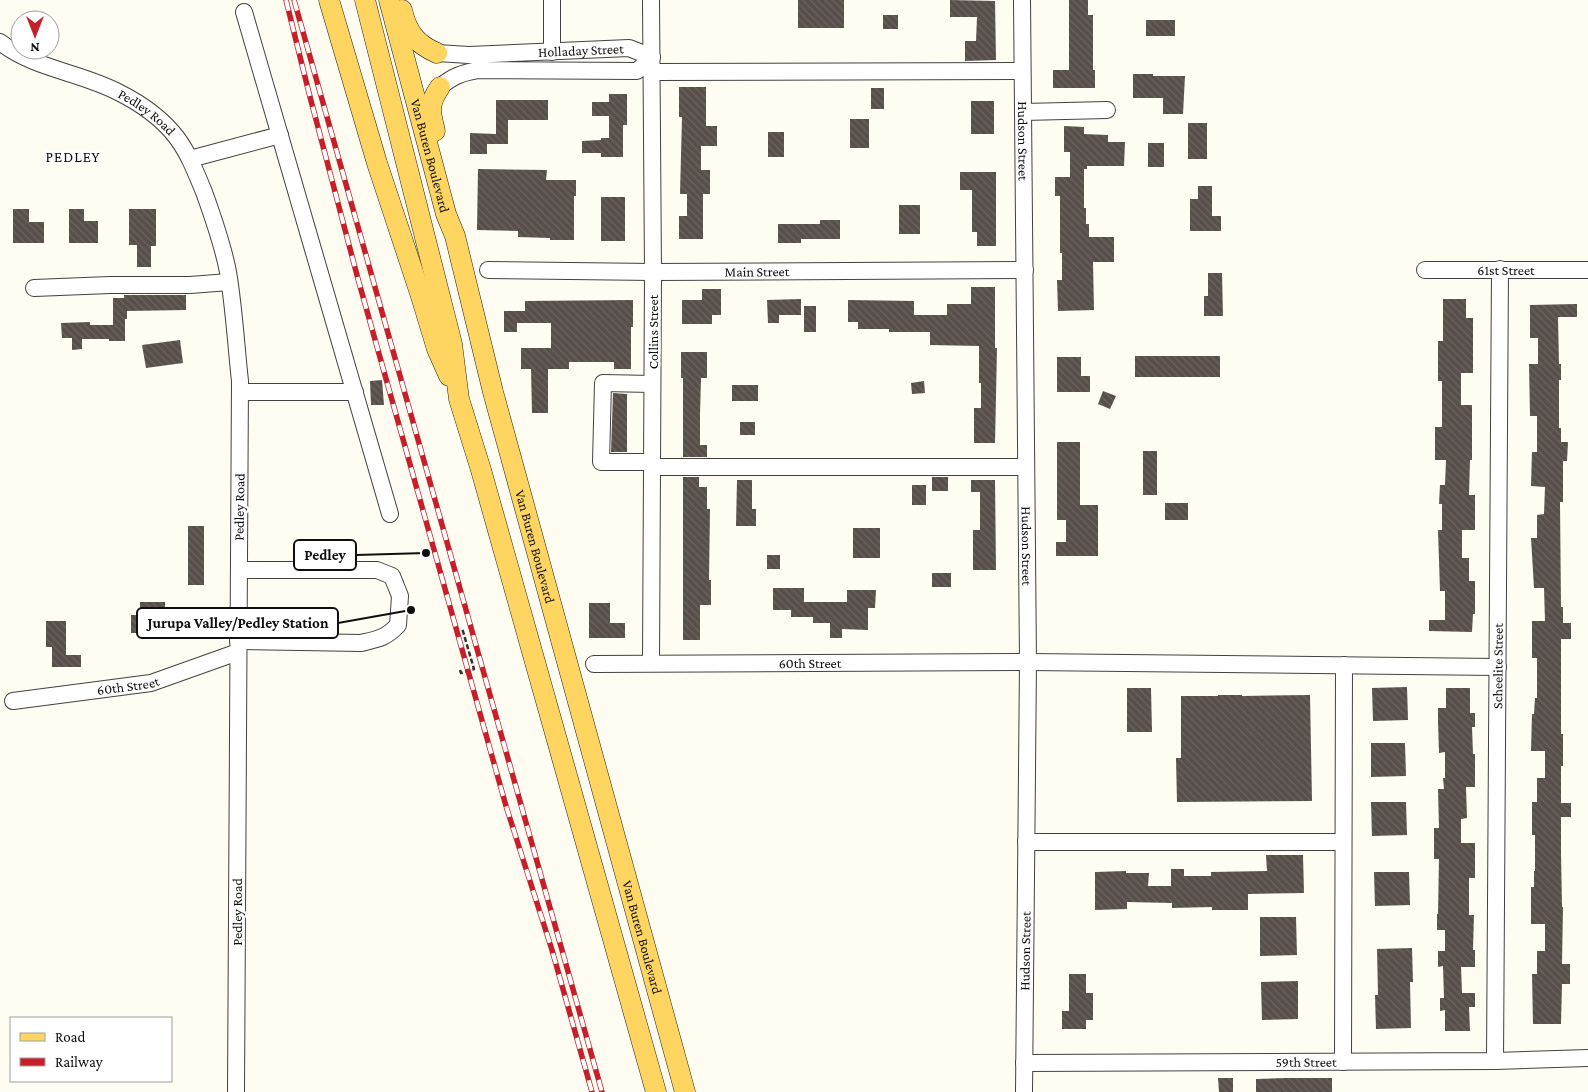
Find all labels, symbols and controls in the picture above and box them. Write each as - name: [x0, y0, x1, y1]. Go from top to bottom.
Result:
- north arrow: [10, 10, 60, 60]
- text: N: [30, 40, 40, 56]
- street label: Holladay Street: [538, 40, 624, 60]
- street label: Pedley Road: [116, 86, 179, 139]
- street label: Van Buren Boulevard: [408, 97, 453, 215]
- street label: Hudson Street: [1015, 101, 1032, 181]
- district label: PEDLEY: [46, 149, 101, 165]
- street label: 61st Street: [1477, 262, 1535, 278]
- street label: Main Street: [725, 263, 790, 280]
- street label: Collins Street: [645, 294, 661, 369]
- street label: Pedley Road: [230, 472, 248, 541]
- street label: Van Buren Boulevard: [512, 488, 559, 606]
- street label: Hudson Street: [1019, 506, 1035, 586]
- callout: Pedley: [294, 540, 356, 570]
- text: Pedley: [304, 547, 347, 563]
- callout: Jurupa Valley/Pedley Station: [137, 608, 338, 638]
- text: Jurupa Valley/Pedley Station: [145, 615, 329, 631]
- street label: Scheelite Street: [1489, 623, 1506, 709]
- street label: 60th Street: [779, 655, 842, 671]
- street label: 60th Street: [96, 673, 162, 698]
- street label: Pedley Road: [229, 878, 245, 946]
- street label: Van Buren Boulevard: [619, 879, 666, 996]
- street label: Hudson Street: [1016, 911, 1034, 991]
- legend: [10, 1017, 172, 1082]
- text: Road: [55, 1029, 86, 1045]
- text: Railway: [55, 1054, 103, 1071]
- street label: 59th Street: [1275, 1054, 1337, 1070]

